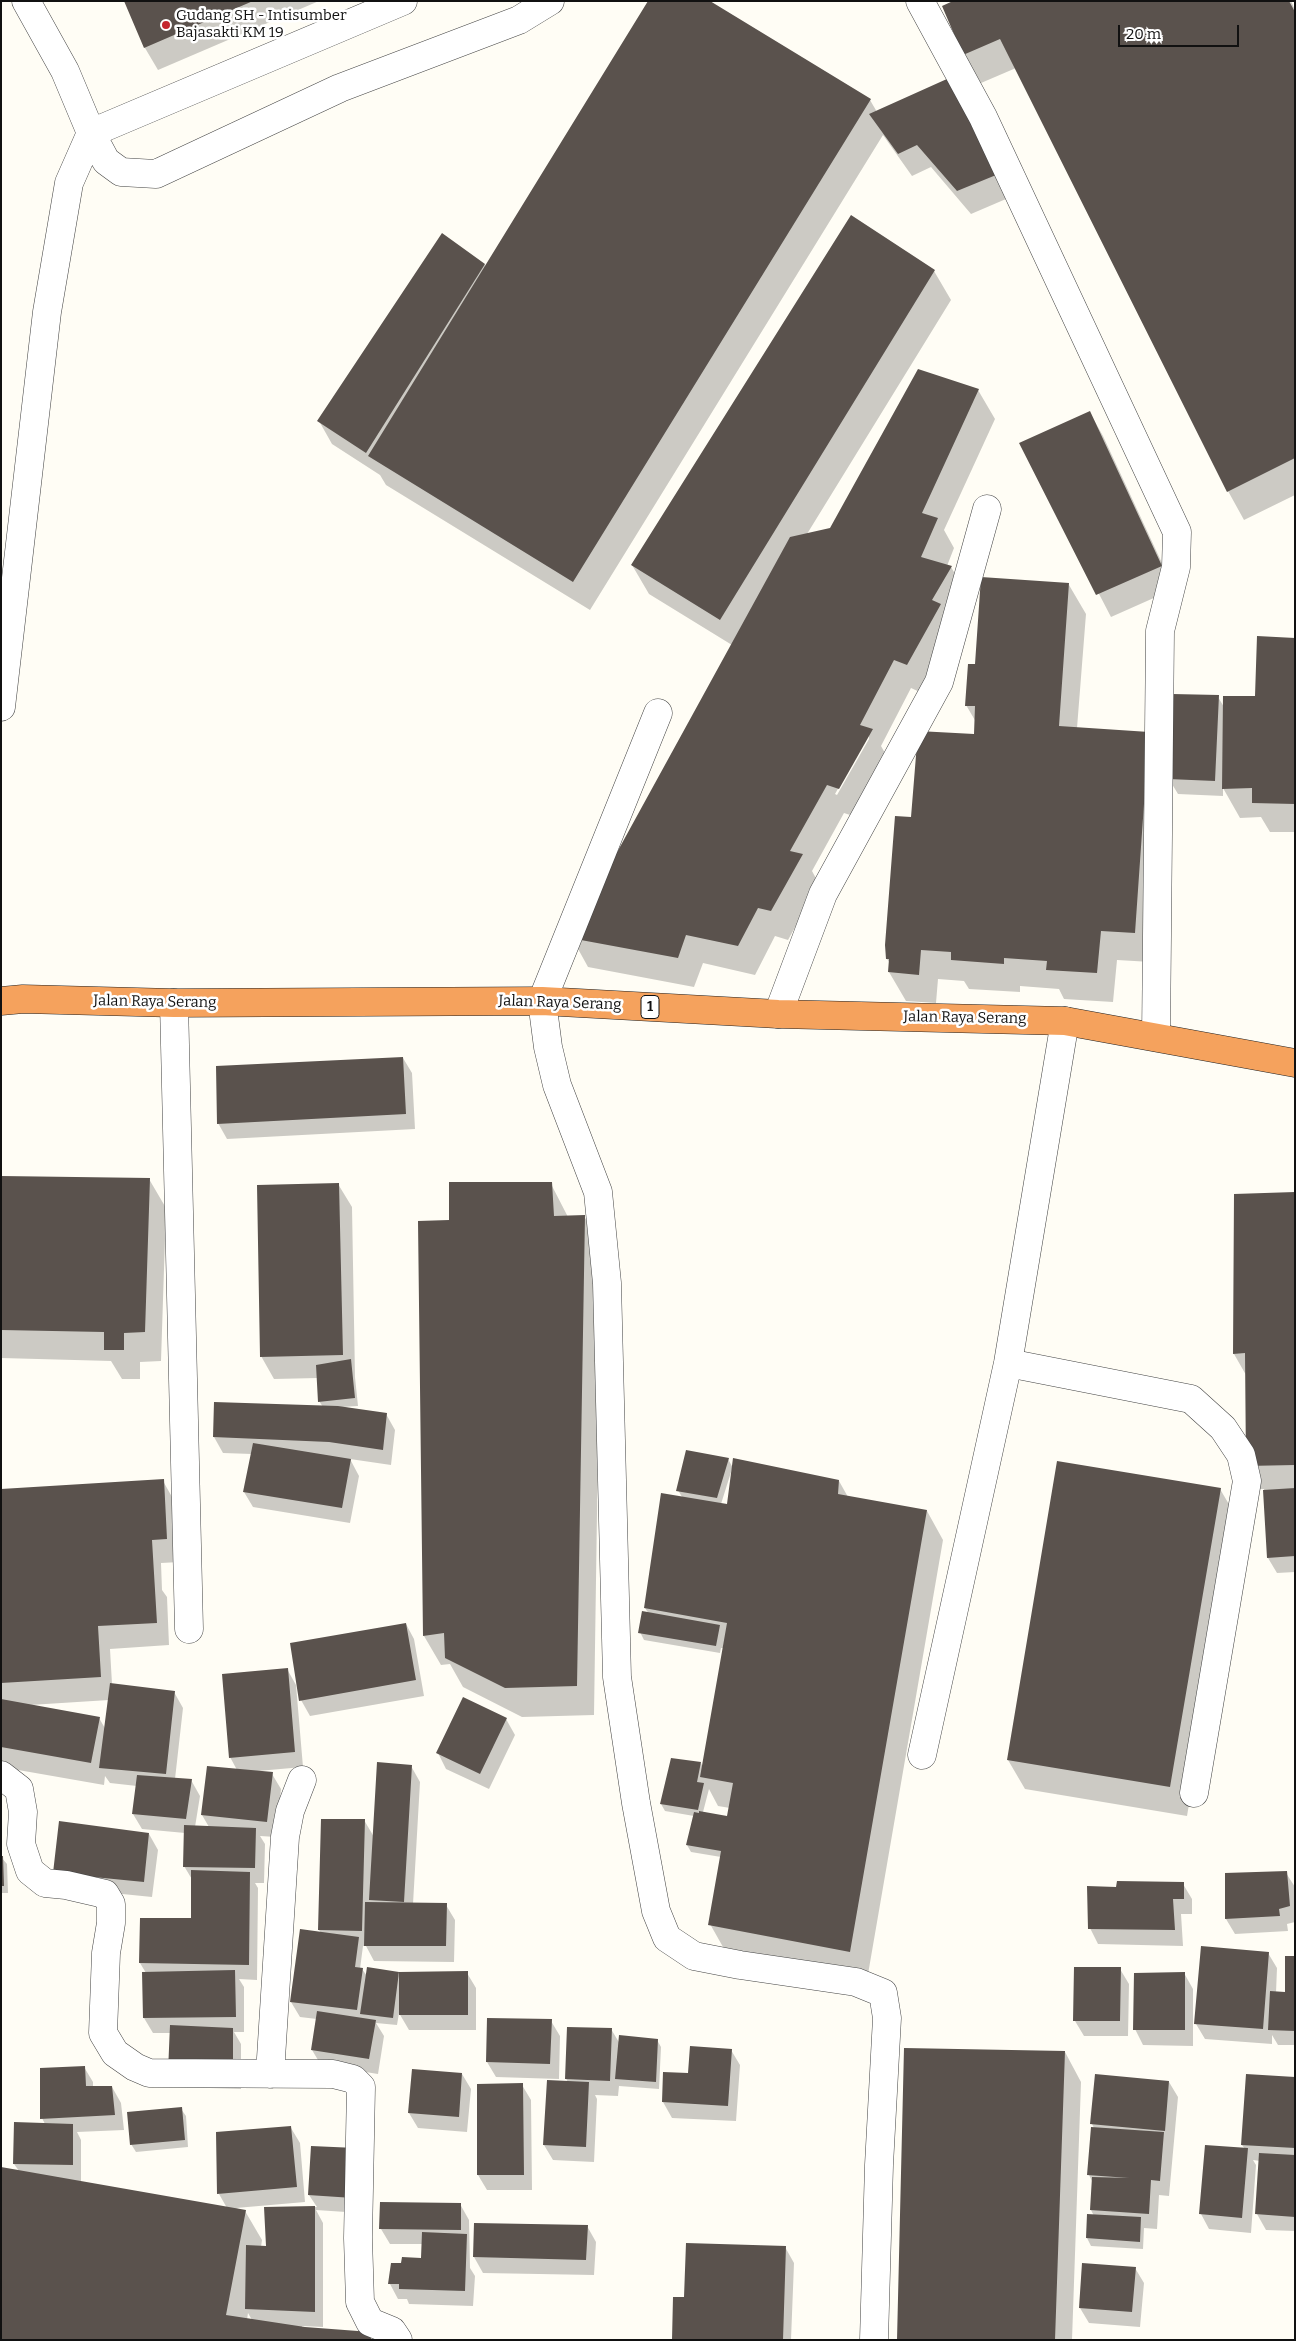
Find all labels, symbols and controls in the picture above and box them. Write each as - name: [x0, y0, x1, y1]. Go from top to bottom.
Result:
- place label: Gudang SH - Intisumber Bajasakti KM 19: [176, 7, 347, 42]
- scale bar: [1121, 15, 1242, 47]
- marker: Gudang SH - Intisumber Bajasakti KM 19: [160, 19, 172, 31]
- text: 20 m: [1126, 25, 1161, 43]
- street label: Jalan Raya Serang: [93, 992, 217, 1012]
- street label: Jalan Raya Serang: [498, 992, 622, 1014]
- road number: 1: [641, 996, 659, 1019]
- street label: Jalan Raya Serang: [903, 1008, 1027, 1028]

